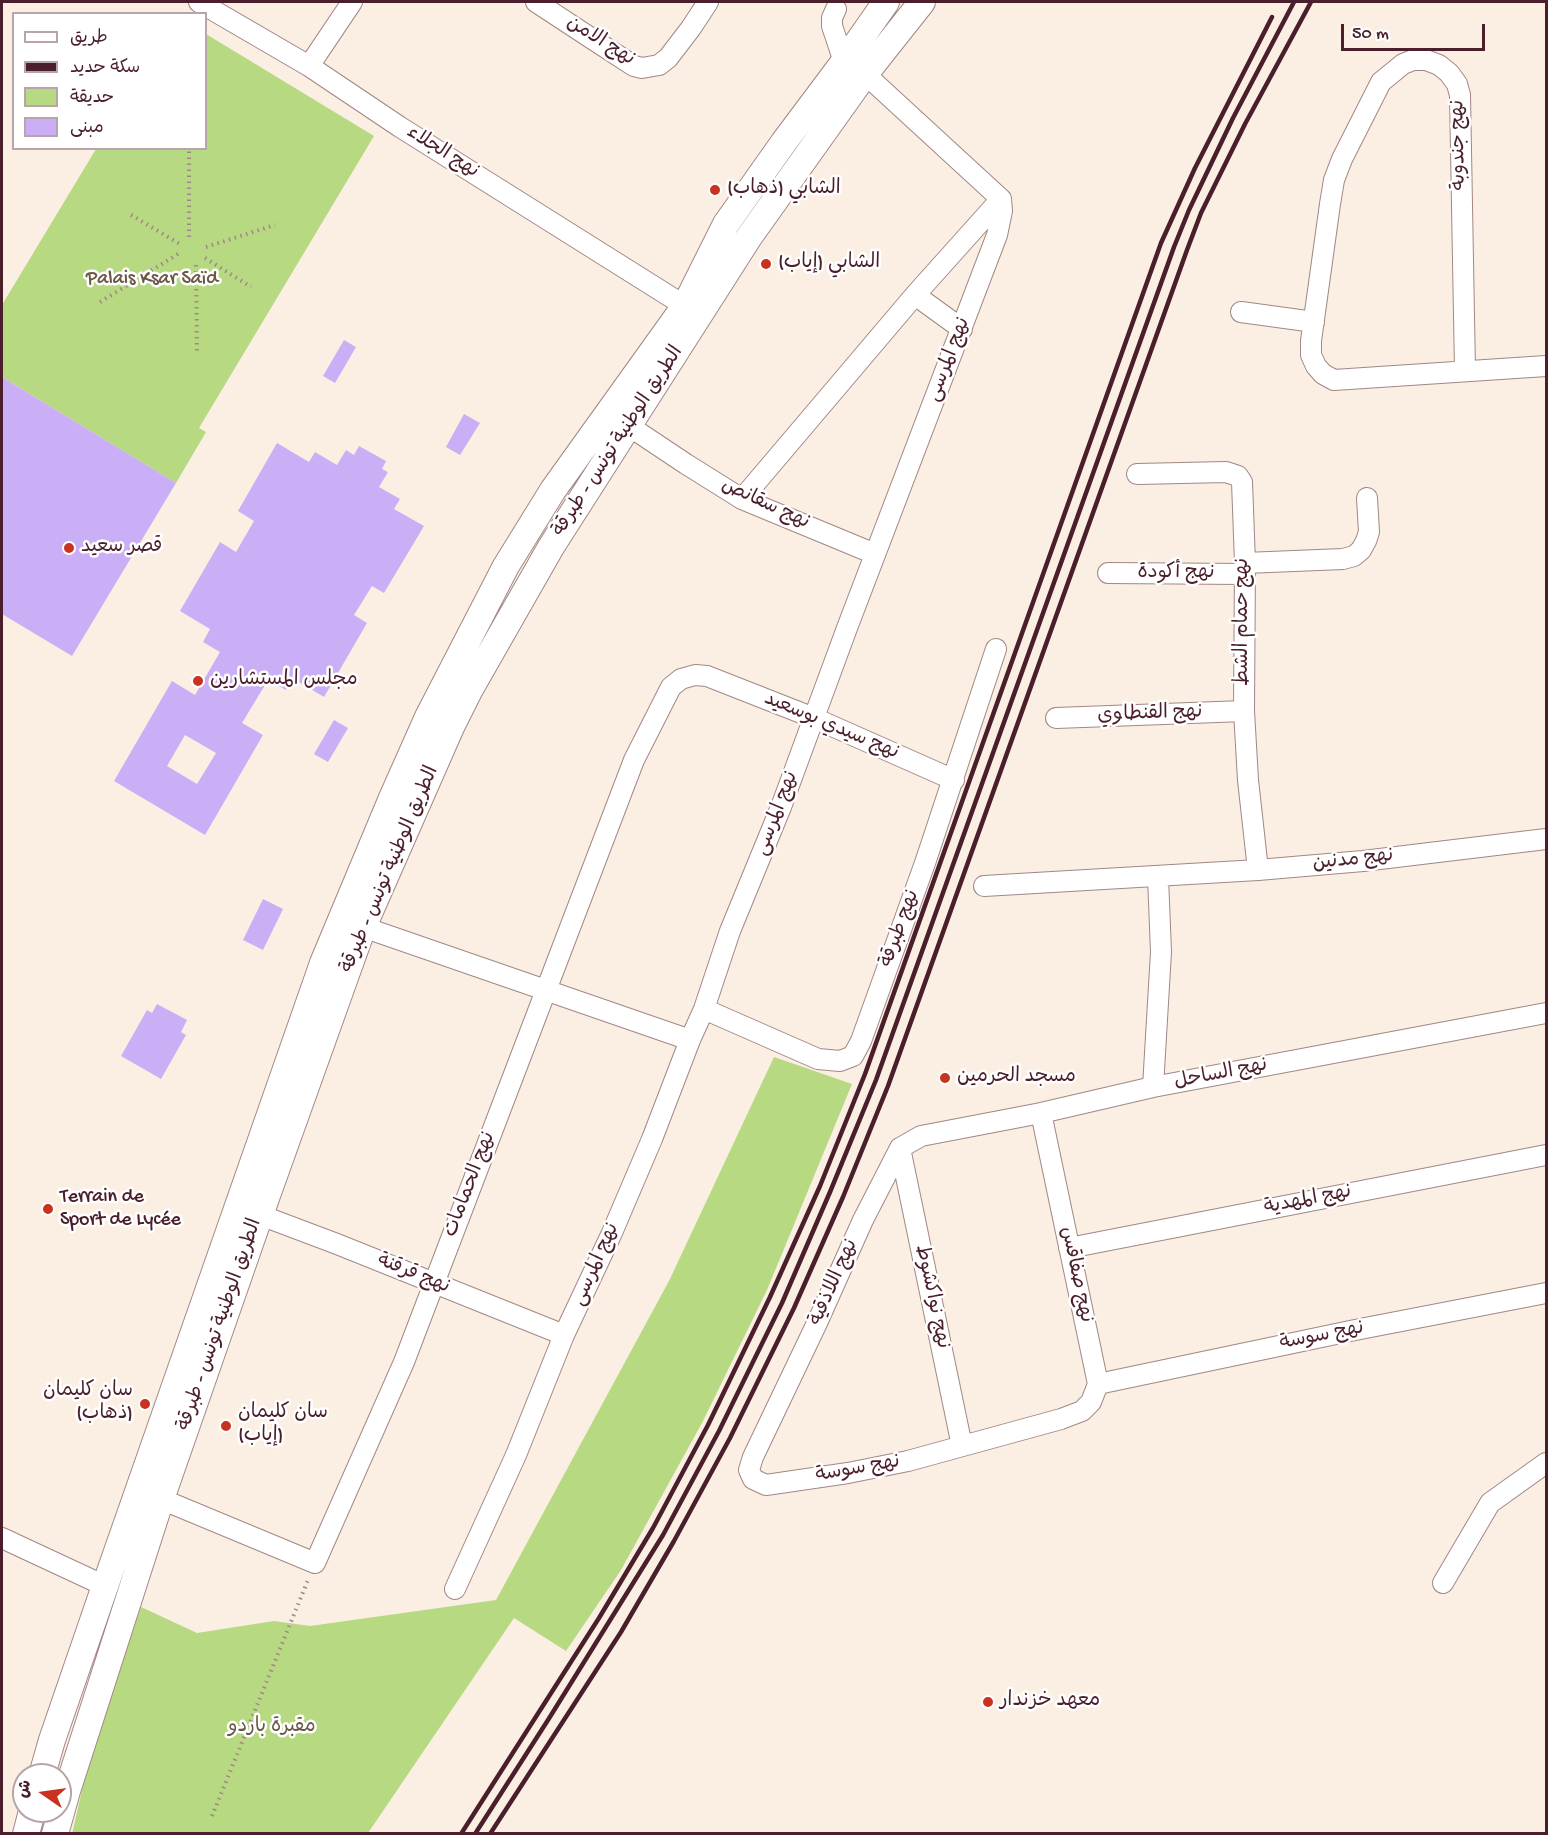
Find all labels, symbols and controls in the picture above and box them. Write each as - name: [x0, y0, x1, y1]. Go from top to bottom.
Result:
- legend: [12, 12, 207, 150]
- street label: نهج الامن: [561, 12, 639, 72]
- scale bar: [1344, 12, 1488, 50]
- text: 50 m: [1352, 24, 1389, 45]
- text: طريق: [70, 28, 108, 49]
- text: سكة حديد: [70, 58, 140, 79]
- text: حديقة: [70, 88, 114, 109]
- street label: نهج جندوبة: [1447, 100, 1473, 190]
- text: مبنى: [70, 118, 104, 139]
- street label: نهج الجلاء: [401, 121, 483, 185]
- place label: الشابي (ذهاب): [727, 178, 841, 202]
- marker: الشابي (ذهاب): [708, 183, 722, 197]
- place label: الشابي (إياب): [778, 252, 880, 276]
- marker: الشابي (إياب): [759, 257, 773, 271]
- park label: Palais Ksar Saïd: [86, 268, 218, 292]
- street label: نهج المرسى: [923, 314, 977, 406]
- street label: الطريق الوطنية تونس - طبرقة: [548, 342, 690, 542]
- street label: نهج سقانص: [717, 474, 813, 536]
- place label: قصر سعيد: [81, 536, 162, 560]
- marker: قصر سعيد: [62, 541, 76, 555]
- street label: نهج حمام الشط: [1232, 558, 1256, 686]
- street label: نهج أكودة: [1137, 562, 1215, 586]
- place label: مجلس المستشارين: [210, 669, 358, 693]
- marker: مجلس المستشارين: [191, 674, 205, 688]
- street label: نهج سيدي بوسعيد: [760, 688, 902, 766]
- street label: نهج القنطاوي: [1097, 701, 1203, 729]
- street label: الطريق الوطنية تونس - طبرقة: [337, 763, 445, 977]
- street label: نهج المرسى: [751, 768, 805, 860]
- street label: نهج مدنين: [1311, 845, 1395, 877]
- street label: نهج طبرقة: [876, 887, 926, 971]
- street label: نهج الساحل: [1172, 1054, 1270, 1096]
- place label: مسجد الحرمين: [957, 1066, 1076, 1090]
- marker: مسجد الحرمين: [938, 1071, 952, 1085]
- street label: نهج الحمامات: [440, 1129, 502, 1241]
- street label: نهج المهدية: [1262, 1181, 1354, 1221]
- place label: Terrain de Sport de Lycée: [60, 1186, 181, 1233]
- marker: Terrain de Sport de Lycée: [41, 1202, 55, 1216]
- street label: الطريق الوطنية تونس - طبرقة: [173, 1216, 269, 1434]
- street label: نهج المرسى: [568, 1220, 626, 1310]
- street label: نهج صفاقس: [1053, 1225, 1097, 1325]
- street label: نهج اللاذقية: [805, 1236, 865, 1330]
- street label: نهج نواكشوط: [908, 1243, 954, 1351]
- street label: نهج قرقنة: [373, 1250, 453, 1300]
- street label: نهج سوسة: [1278, 1317, 1366, 1357]
- place label: سان كليمان (ذهاب): [43, 1380, 133, 1427]
- marker: سان كليمان (ذهاب): [138, 1397, 152, 1411]
- place label: سان كليمان (إياب): [238, 1402, 328, 1449]
- marker: سان كليمان (إياب): [219, 1419, 233, 1433]
- street label: نهج سوسة: [814, 1451, 902, 1489]
- place label: معهد خزندار: [1000, 1690, 1100, 1714]
- marker: معهد خزندار: [981, 1695, 995, 1709]
- park label: مقبرة باردو: [228, 1716, 316, 1740]
- north arrow: [12, 1763, 72, 1823]
- text: ش: [15, 1779, 37, 1800]

